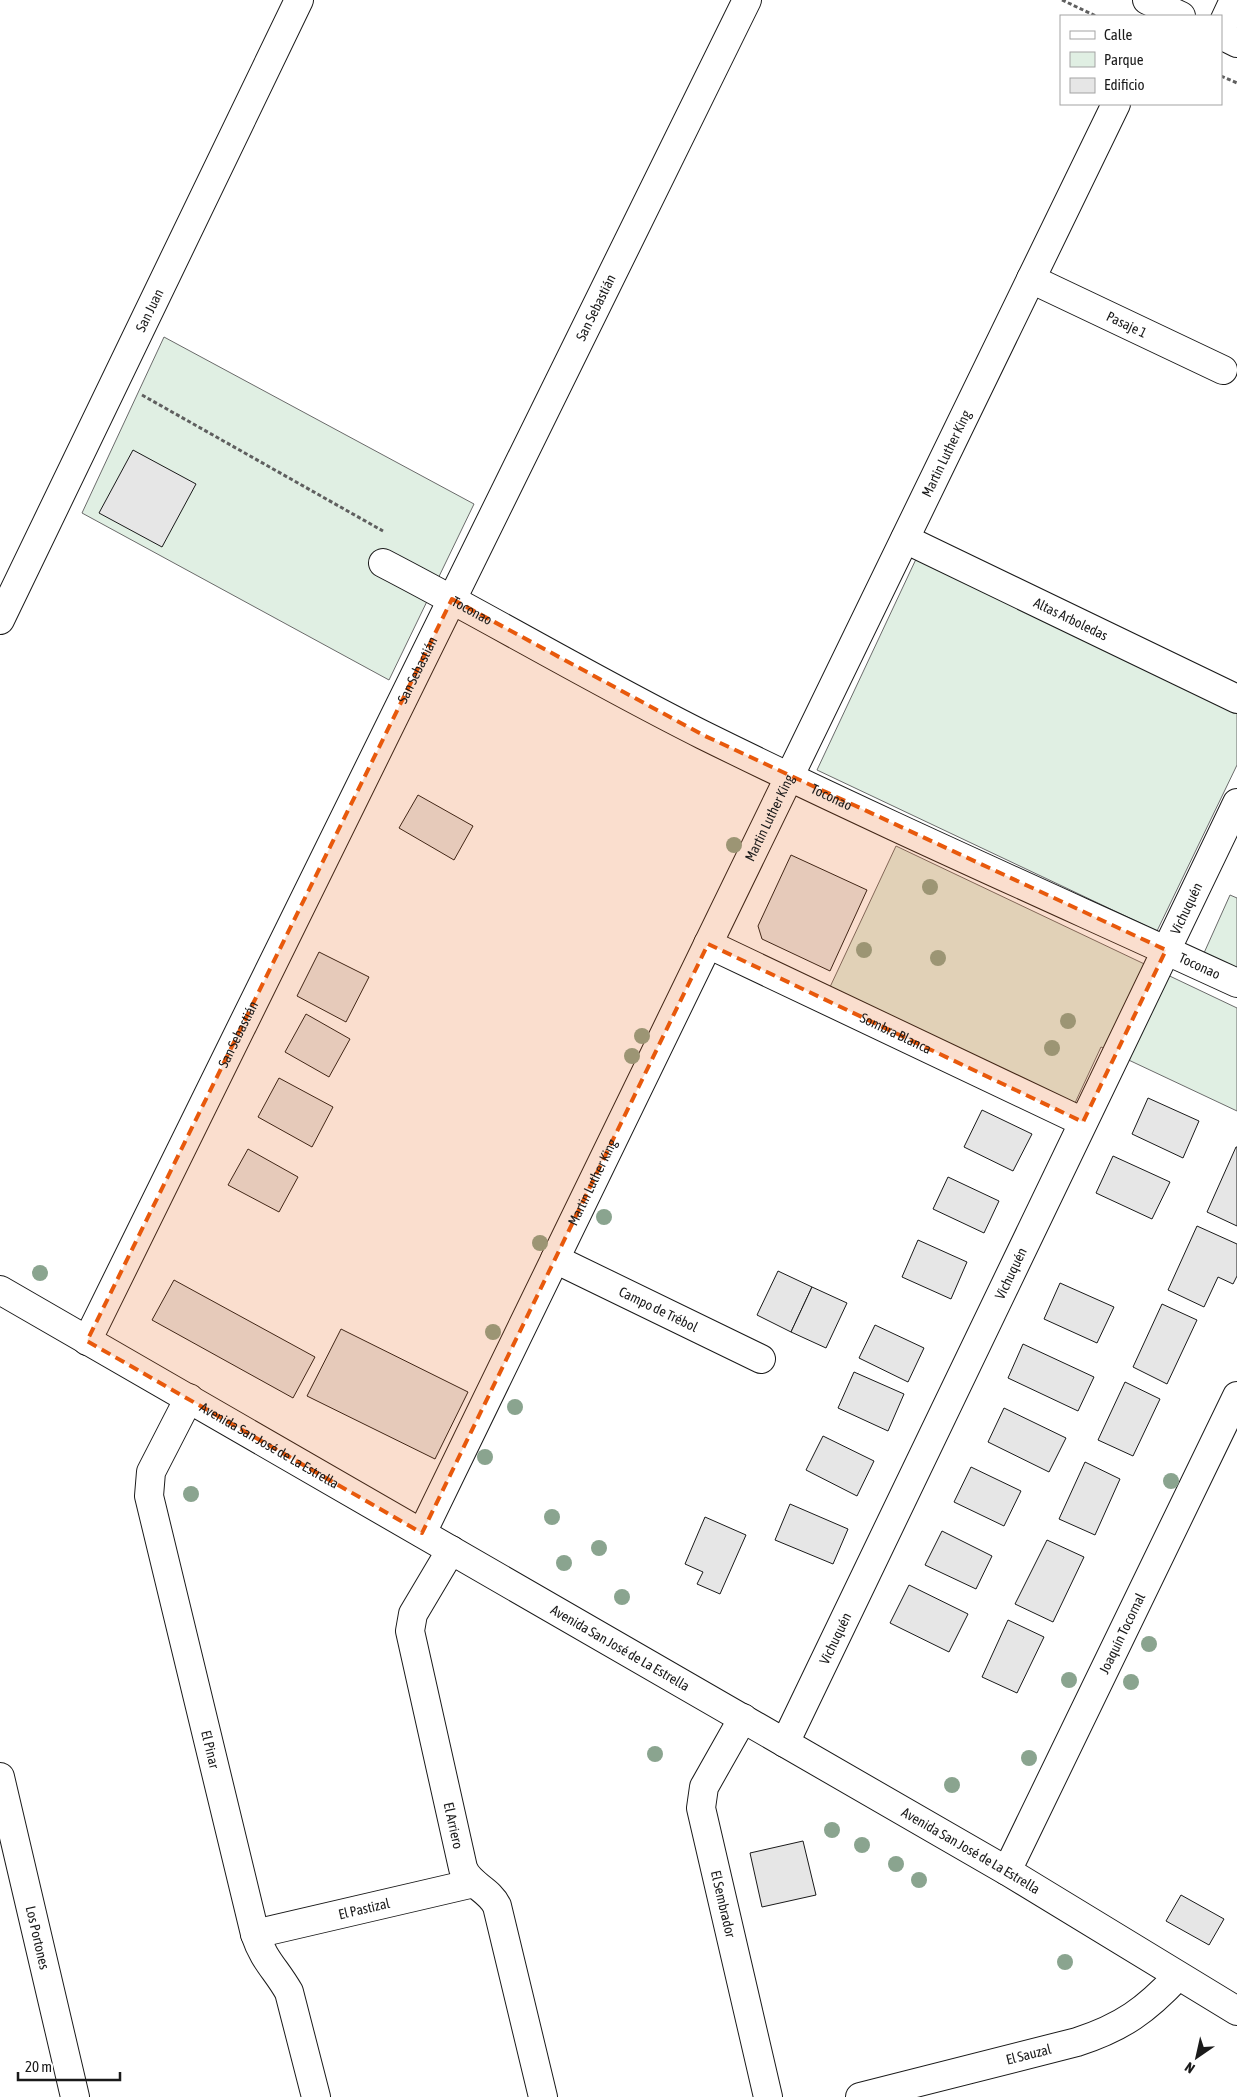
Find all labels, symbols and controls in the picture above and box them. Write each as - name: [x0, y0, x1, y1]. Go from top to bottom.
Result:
- legend: [1060, 15, 1222, 105]
- text: Calle: [1104, 26, 1133, 43]
- text: Parque: [1104, 51, 1144, 68]
- text: Edificio: [1104, 76, 1145, 93]
- street label: San Sebastián: [573, 272, 619, 343]
- street label: San Juan: [132, 286, 167, 334]
- street label: Pasaje 1: [1104, 308, 1149, 341]
- street label: Martin Luther King: [918, 408, 974, 499]
- street label: Toconao: [449, 593, 495, 628]
- street label: Altas Arboledas: [1031, 594, 1110, 644]
- street label: San Sebastián: [394, 634, 440, 706]
- street label: Martin Luther King: [742, 772, 797, 864]
- street label: Toconao: [808, 780, 855, 813]
- street label: Vichuquén: [1167, 880, 1206, 937]
- street label: Toconao: [1177, 950, 1223, 982]
- street label: San Sebastián: [215, 998, 261, 1070]
- street label: Sombra Blanca: [858, 1009, 934, 1057]
- street label: Martin Luther King: [565, 1136, 620, 1228]
- street label: Vichuquén: [992, 1245, 1030, 1302]
- street label: Campo de Trébol: [616, 1283, 701, 1335]
- street label: Avenida San José de La Estrella: [197, 1399, 342, 1492]
- street label: Joaquín Tocornal: [1096, 1590, 1149, 1676]
- street label: Avenida San José de La Estrella: [548, 1602, 692, 1694]
- street label: Vichuquén: [816, 1610, 854, 1667]
- street label: El Pinar: [198, 1729, 223, 1771]
- street label: El Arriero: [441, 1801, 466, 1850]
- street label: Avenida San José de La Estrella: [899, 1804, 1043, 1897]
- street label: El Sembrador: [708, 1869, 739, 1940]
- street label: El Pastizal: [337, 1895, 392, 1922]
- street label: Los Portones: [22, 1904, 53, 1971]
- north arrow: [1172, 2032, 1222, 2082]
- street label: El Sauzal: [1004, 2041, 1053, 2068]
- scale bar: [18, 2050, 120, 2082]
- text: 20 m: [25, 2058, 52, 2075]
- text: N: [1182, 2059, 1198, 2077]

